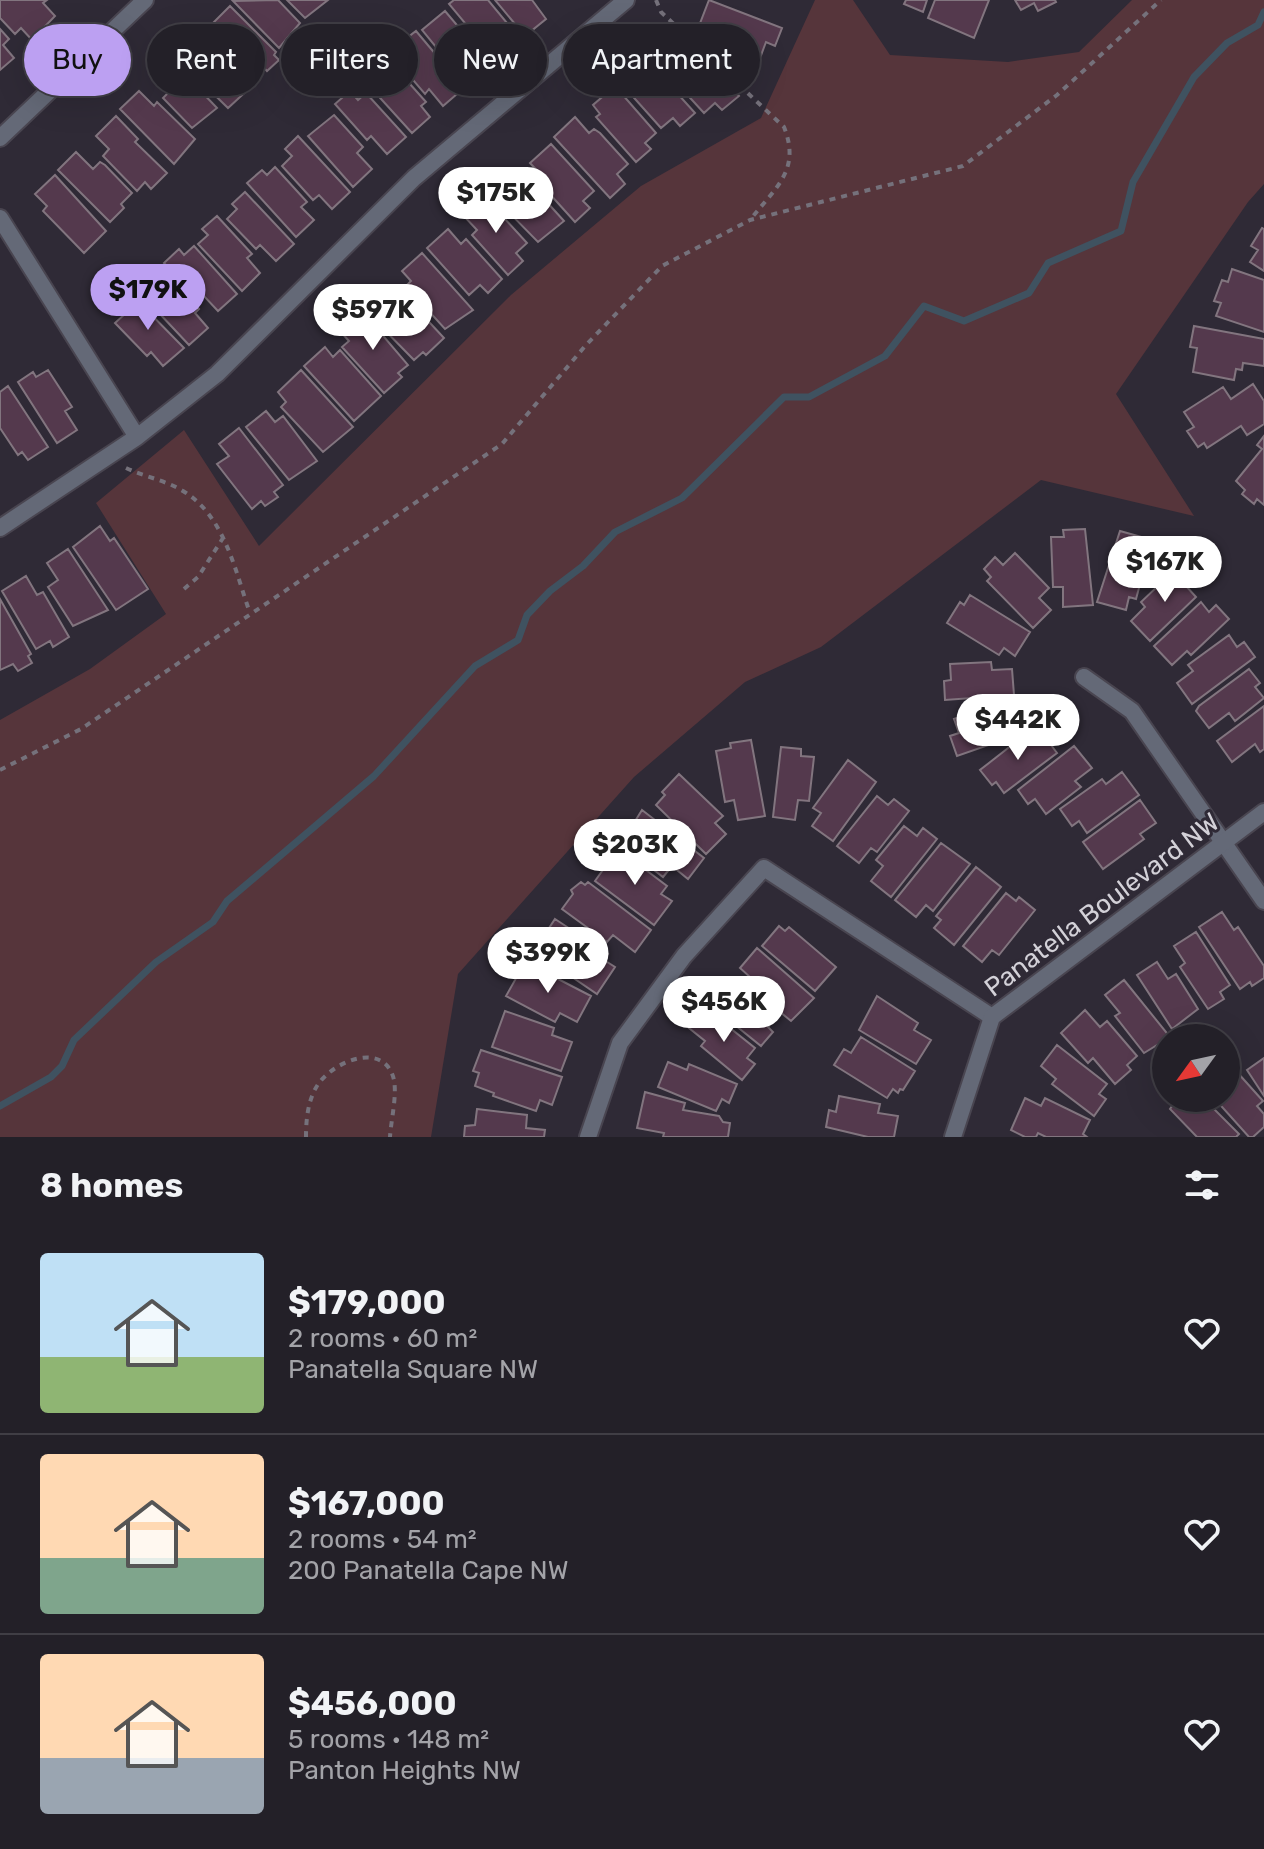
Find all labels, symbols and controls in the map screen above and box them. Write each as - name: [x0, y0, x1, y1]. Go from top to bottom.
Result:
- chip: Buy: [24, 24, 131, 96]
- chip: Rent: [147, 24, 265, 96]
- chip: Filters: [281, 24, 418, 96]
- chip: New: [434, 24, 547, 96]
- chip: Apartment: [563, 24, 760, 96]
- pin: $175K: [440, 167, 552, 235]
- text: $175K: [456, 177, 536, 208]
- pin: $179K: [92, 264, 204, 332]
- text: $179K: [108, 274, 188, 305]
- pin: $597K: [317, 284, 429, 352]
- text: $597K: [332, 294, 414, 325]
- pin: $167K: [1109, 536, 1221, 604]
- text: $167K: [1126, 546, 1204, 577]
- pin: $442K: [962, 694, 1074, 762]
- text: $442K: [974, 704, 1062, 735]
- street label: Panatella Boulevard NW: [979, 807, 1225, 1003]
- pin: $203K: [579, 819, 691, 887]
- text: $203K: [592, 829, 678, 860]
- pin: $399K: [492, 927, 604, 995]
- text: $399K: [505, 937, 591, 968]
- pin: $456K: [668, 976, 780, 1044]
- text: $456K: [681, 986, 767, 1017]
- north arrow: [1152, 1024, 1240, 1112]
- map controls: [1152, 1024, 1240, 1112]
- icon: filters: [1180, 1163, 1224, 1207]
- text: 8 homes: [40, 1165, 183, 1206]
- text: $179,000: [288, 1282, 446, 1323]
- icon: home: [104, 1285, 200, 1381]
- icon: heart: [1180, 1311, 1224, 1355]
- text: 2 rooms · 60 m²: [288, 1323, 477, 1354]
- text: Panatella Square NW: [288, 1354, 538, 1385]
- text: $167,000: [288, 1483, 445, 1524]
- icon: home: [104, 1486, 200, 1582]
- icon: heart: [1180, 1512, 1224, 1556]
- text: 2 rooms · 54 m²: [288, 1524, 477, 1555]
- text: 200 Panatella Cape NW: [288, 1555, 569, 1586]
- text: $456,000: [288, 1683, 457, 1724]
- icon: home: [104, 1686, 200, 1782]
- icon: heart: [1180, 1712, 1224, 1756]
- text: 5 rooms · 148 m²: [288, 1724, 489, 1755]
- text: Panton Heights NW: [288, 1755, 521, 1786]

